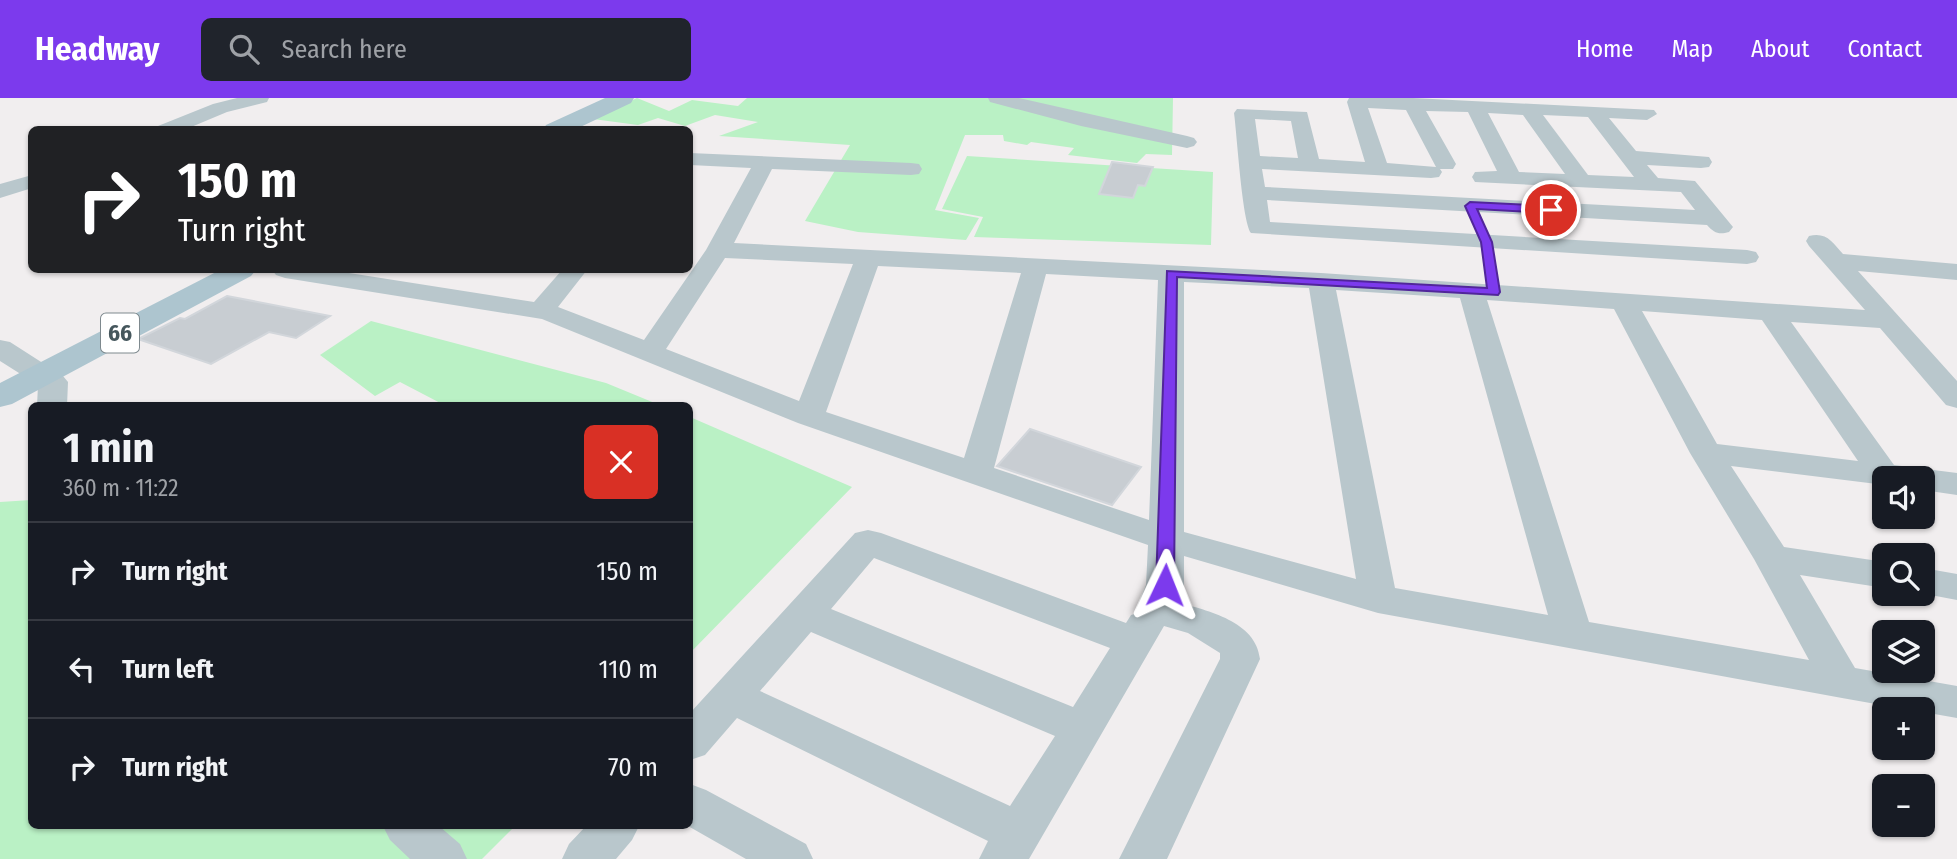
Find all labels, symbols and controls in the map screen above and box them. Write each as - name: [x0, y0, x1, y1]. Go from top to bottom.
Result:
- search box: [201, 18, 691, 81]
- text: Headway: [35, 29, 159, 69]
- icon: search: [225, 30, 263, 68]
- text: Search here: [281, 34, 407, 65]
- text: Home: [1576, 35, 1633, 63]
- text: Map: [1671, 35, 1713, 63]
- text: About: [1751, 35, 1809, 63]
- text: Contact: [1847, 35, 1922, 63]
- text: 150 m: [178, 151, 297, 210]
- icon: right: [63, 154, 154, 245]
- pin: [1521, 180, 1581, 240]
- icon: arrive: [1532, 191, 1570, 229]
- text: Turn right: [178, 211, 305, 249]
- road number: 66: [101, 314, 139, 352]
- text: 1 min: [63, 423, 154, 473]
- button: close: [584, 425, 658, 499]
- map controls: [1872, 466, 1935, 837]
- button: sound: [1872, 466, 1935, 529]
- text: 360 m · 11:22: [63, 474, 178, 502]
- button: search: [1872, 543, 1935, 606]
- position arrow: [1128, 548, 1202, 622]
- icon: right: [63, 552, 101, 590]
- text: Turn right: [122, 556, 228, 587]
- text: 150 m: [596, 556, 658, 587]
- button: layers: [1872, 620, 1935, 683]
- icon: left: [63, 650, 101, 688]
- text: Turn left: [122, 654, 214, 685]
- text: 110 m: [598, 654, 658, 685]
- button: +: [1872, 697, 1935, 760]
- icon: right: [63, 748, 101, 786]
- text: Turn right: [122, 752, 228, 783]
- text: 70 m: [608, 752, 658, 783]
- button: −: [1872, 774, 1935, 837]

